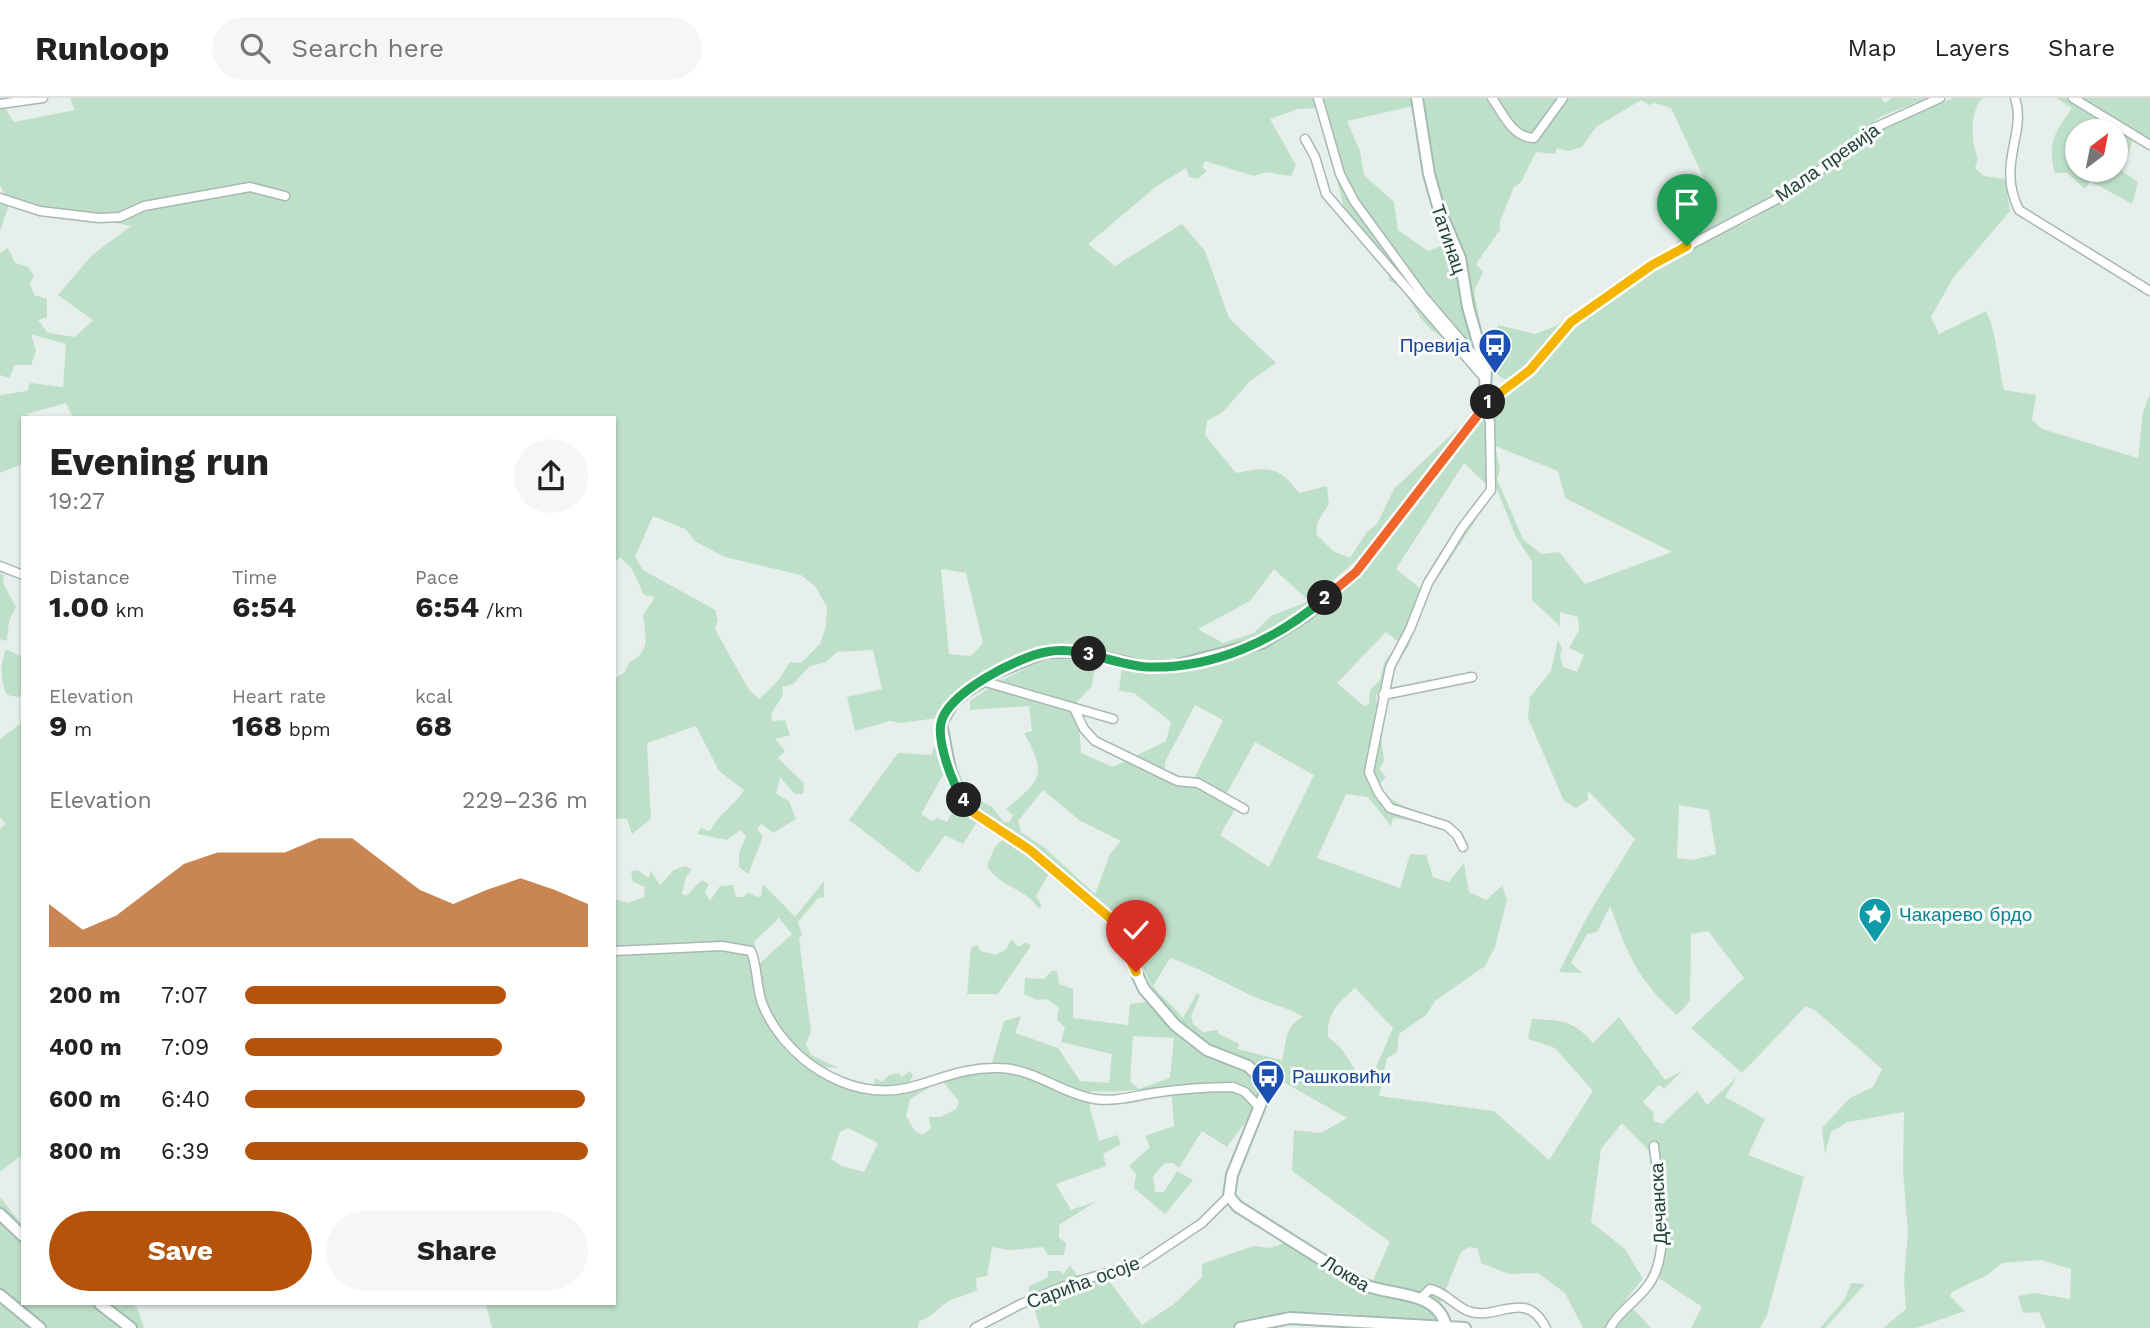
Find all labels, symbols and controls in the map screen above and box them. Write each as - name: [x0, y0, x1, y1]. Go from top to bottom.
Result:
- search box: [212, 17, 702, 80]
- text: Runloop: [35, 29, 170, 68]
- icon: search: [236, 29, 274, 67]
- text: Search here: [292, 33, 444, 63]
- text: Map: [1848, 34, 1896, 62]
- text: Layers: [1934, 34, 2010, 62]
- text: Share: [2048, 34, 2115, 62]
- street label: Мала превија: [1771, 118, 1884, 207]
- north arrow: [2065, 119, 2128, 182]
- map controls: [2065, 119, 2128, 182]
- pin: [1657, 174, 1717, 246]
- icon: arrive: [1668, 185, 1706, 223]
- street label: Татинац: [1426, 201, 1471, 277]
- bus stop icon: Превија: [1476, 326, 1514, 375]
- place label: Превија: [1400, 334, 1470, 357]
- pin: 1: [1470, 384, 1506, 420]
- text: 1: [1483, 390, 1492, 413]
- button: share: [514, 439, 588, 513]
- text: Evening run: [49, 440, 269, 484]
- text: 19:27: [49, 488, 105, 515]
- text: Distance: [49, 566, 130, 589]
- text: Time: [232, 566, 277, 589]
- text: Pace: [415, 566, 459, 589]
- pin: 2: [1308, 580, 1342, 616]
- text: 2: [1319, 586, 1330, 609]
- text: 1.00: [49, 589, 109, 624]
- text: 6:54: [232, 589, 296, 624]
- text: 6:54: [415, 589, 479, 624]
- text: km: [109, 599, 144, 622]
- text: /km: [479, 599, 523, 622]
- pin: 3: [1072, 636, 1106, 672]
- text: 3: [1083, 642, 1094, 665]
- text: Elevation: [49, 685, 134, 708]
- text: Heart rate: [232, 685, 326, 708]
- text: kcal: [415, 685, 453, 708]
- text: 9: [49, 708, 67, 743]
- text: 168: [232, 708, 282, 743]
- text: 68: [415, 708, 452, 743]
- text: m: [67, 718, 92, 741]
- text: bpm: [282, 718, 331, 741]
- pin: 4: [946, 782, 982, 818]
- text: Elevation: [49, 787, 152, 814]
- text: 229–236 m: [462, 787, 588, 814]
- text: 4: [957, 788, 970, 811]
- place icon: Чакарево брдо: [1856, 895, 1894, 944]
- pin: [1106, 900, 1166, 972]
- place label: Чакарево брдо: [1899, 903, 2032, 926]
- icon: check: [1117, 911, 1155, 949]
- text: 200 m: [49, 982, 121, 1009]
- text: 7:07: [161, 982, 207, 1009]
- text: 400 m: [49, 1034, 122, 1061]
- text: 7:09: [161, 1034, 209, 1061]
- bus stop icon: Рашковићи: [1249, 1057, 1287, 1106]
- place label: Рашковићи: [1292, 1065, 1391, 1088]
- text: 600 m: [49, 1086, 121, 1113]
- text: 6:40: [161, 1086, 210, 1113]
- text: 800 m: [49, 1138, 121, 1165]
- text: 6:39: [161, 1138, 209, 1165]
- street label: Дечанска: [1645, 1162, 1672, 1246]
- button: Save: [49, 1211, 312, 1291]
- button: Share: [326, 1211, 588, 1291]
- street label: Локва: [1318, 1250, 1374, 1297]
- street label: Сарића осоје: [1023, 1251, 1143, 1314]

